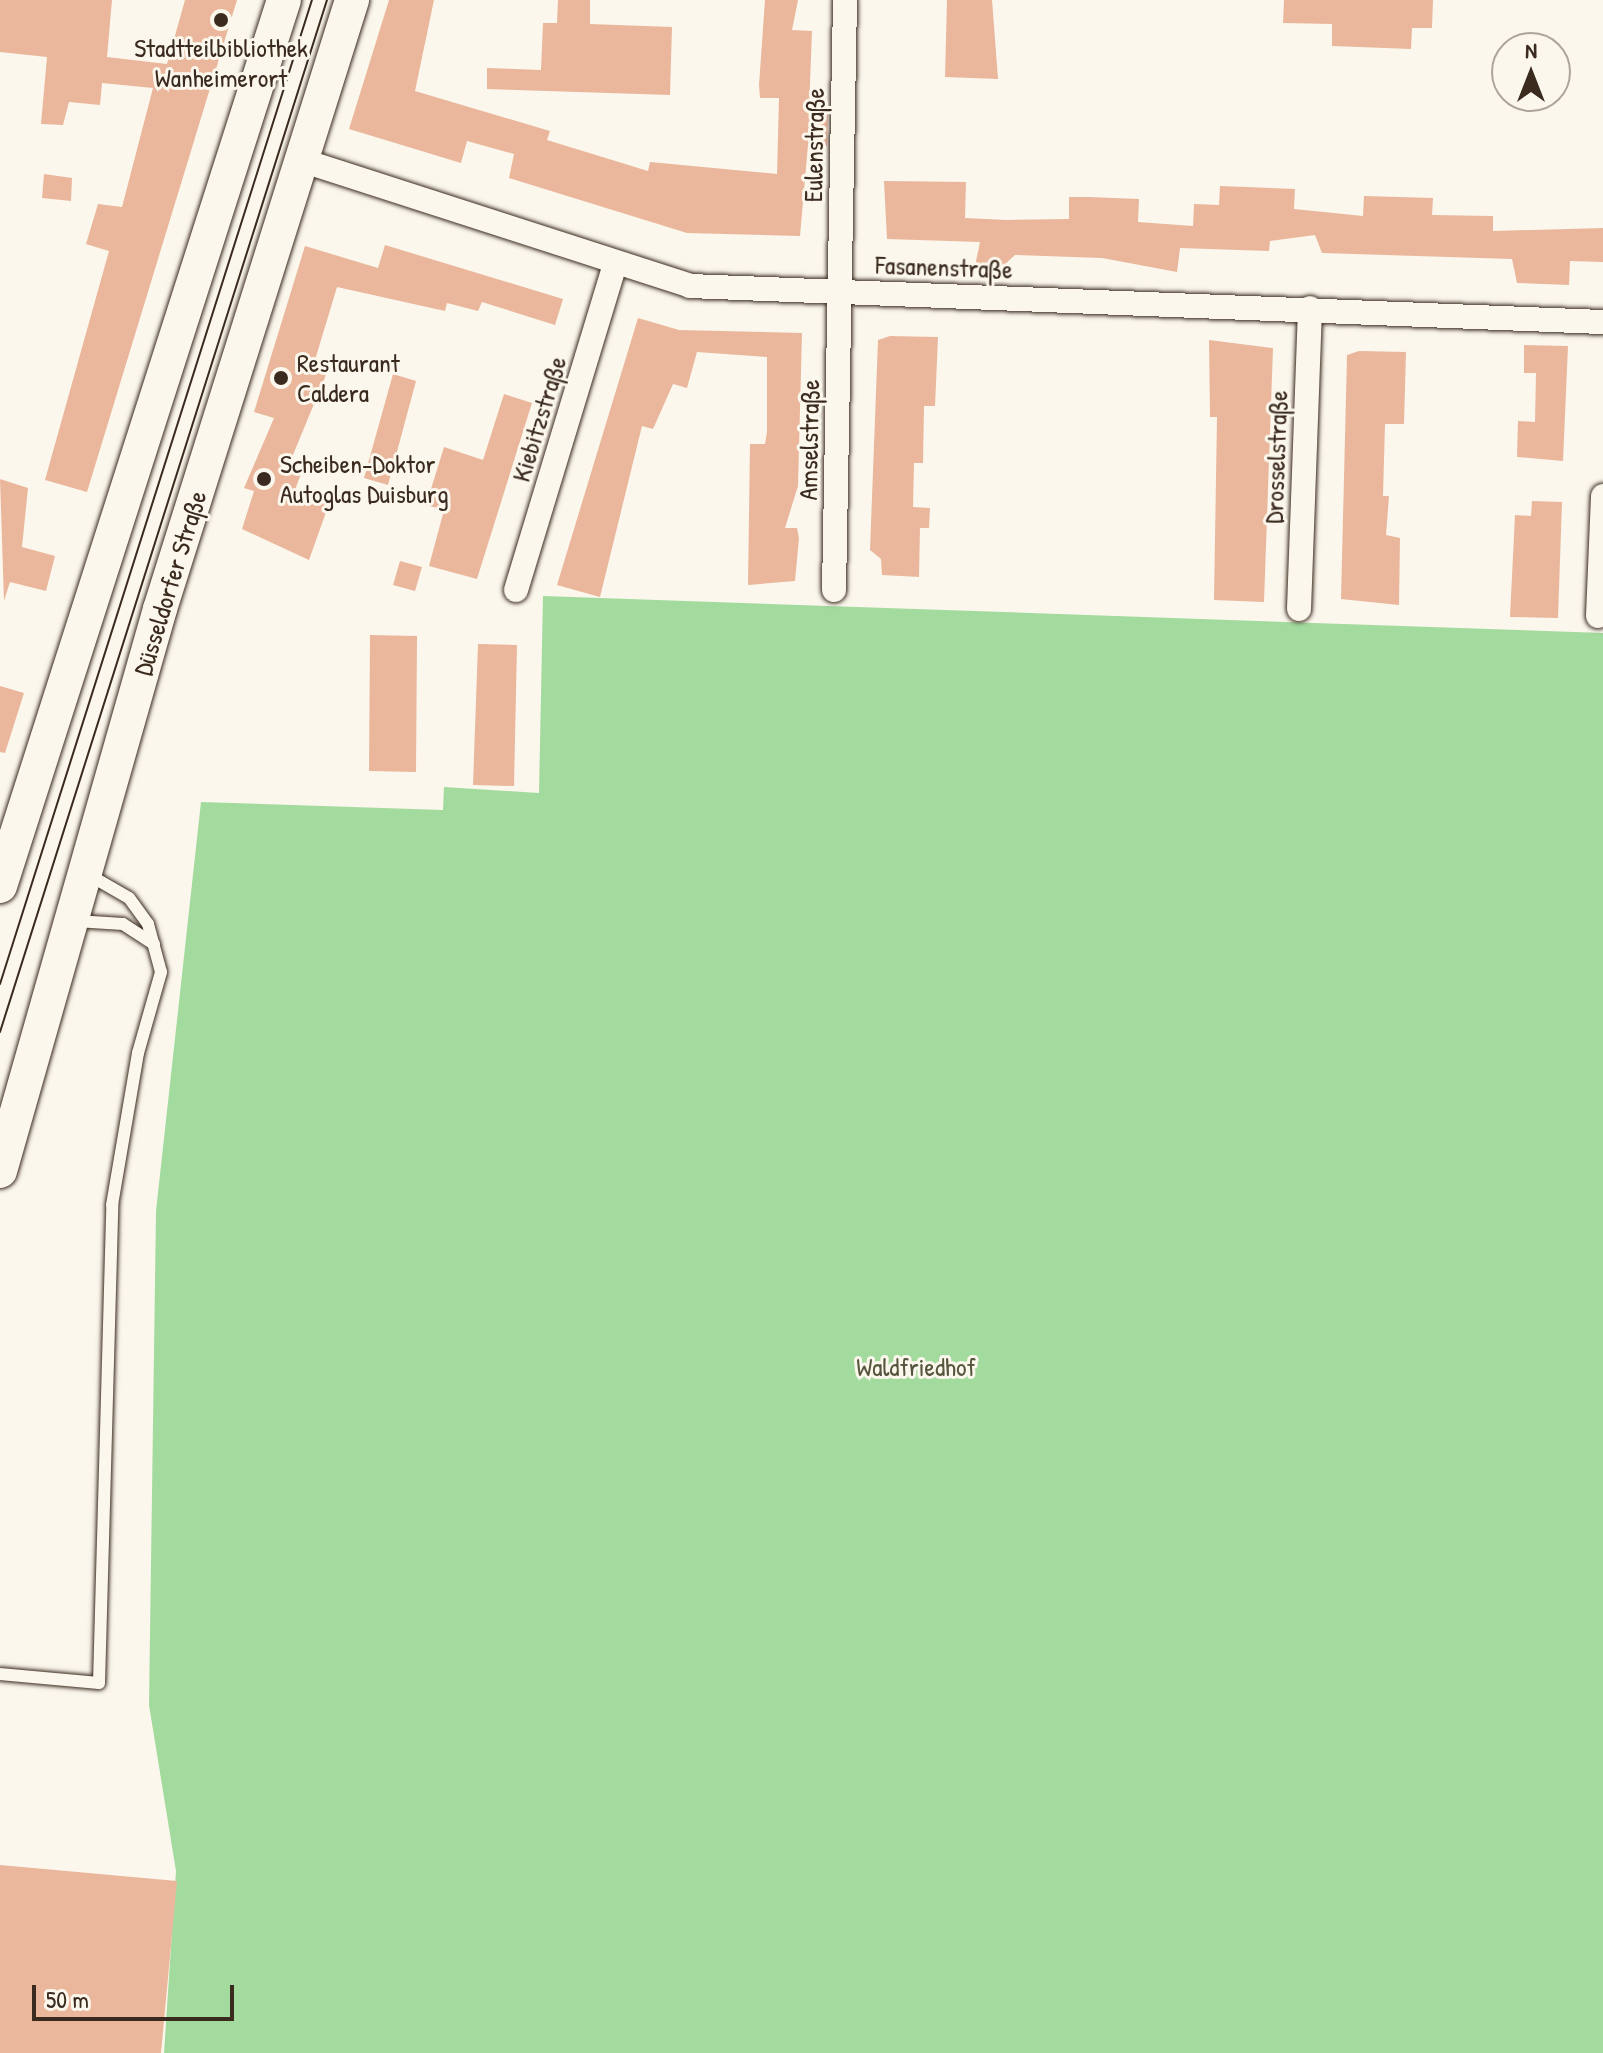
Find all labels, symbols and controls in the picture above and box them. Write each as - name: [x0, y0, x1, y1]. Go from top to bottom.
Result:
- marker: Stadtteilbibliothek Wanheimerort: [212, 11, 230, 29]
- place label: Stadtteilbibliothek Wanheimerort: [134, 32, 308, 94]
- north arrow: [1491, 32, 1571, 112]
- text: N: [1525, 35, 1537, 65]
- street label: Eulenstraße: [797, 88, 831, 202]
- street label: Fasanenstraße: [875, 249, 1013, 285]
- place label: Restaurant Caldera: [297, 347, 400, 408]
- street label: Kiebitzstraße: [505, 352, 573, 486]
- marker: Restaurant Caldera: [272, 369, 290, 387]
- street label: Amselstraße: [792, 379, 826, 501]
- street label: Drosselstraße: [1258, 390, 1294, 524]
- place label: Scheiben-Doktor Autoglas Duisburg: [280, 448, 448, 510]
- marker: Scheiben-Doktor Autoglas Duisburg: [255, 470, 273, 488]
- street label: Düsseldorfer Straße: [127, 487, 213, 679]
- park label: Waldfriedhof: [856, 1351, 976, 1383]
- scale bar: [36, 1969, 238, 2019]
- text: 50 m: [46, 1983, 89, 2015]

